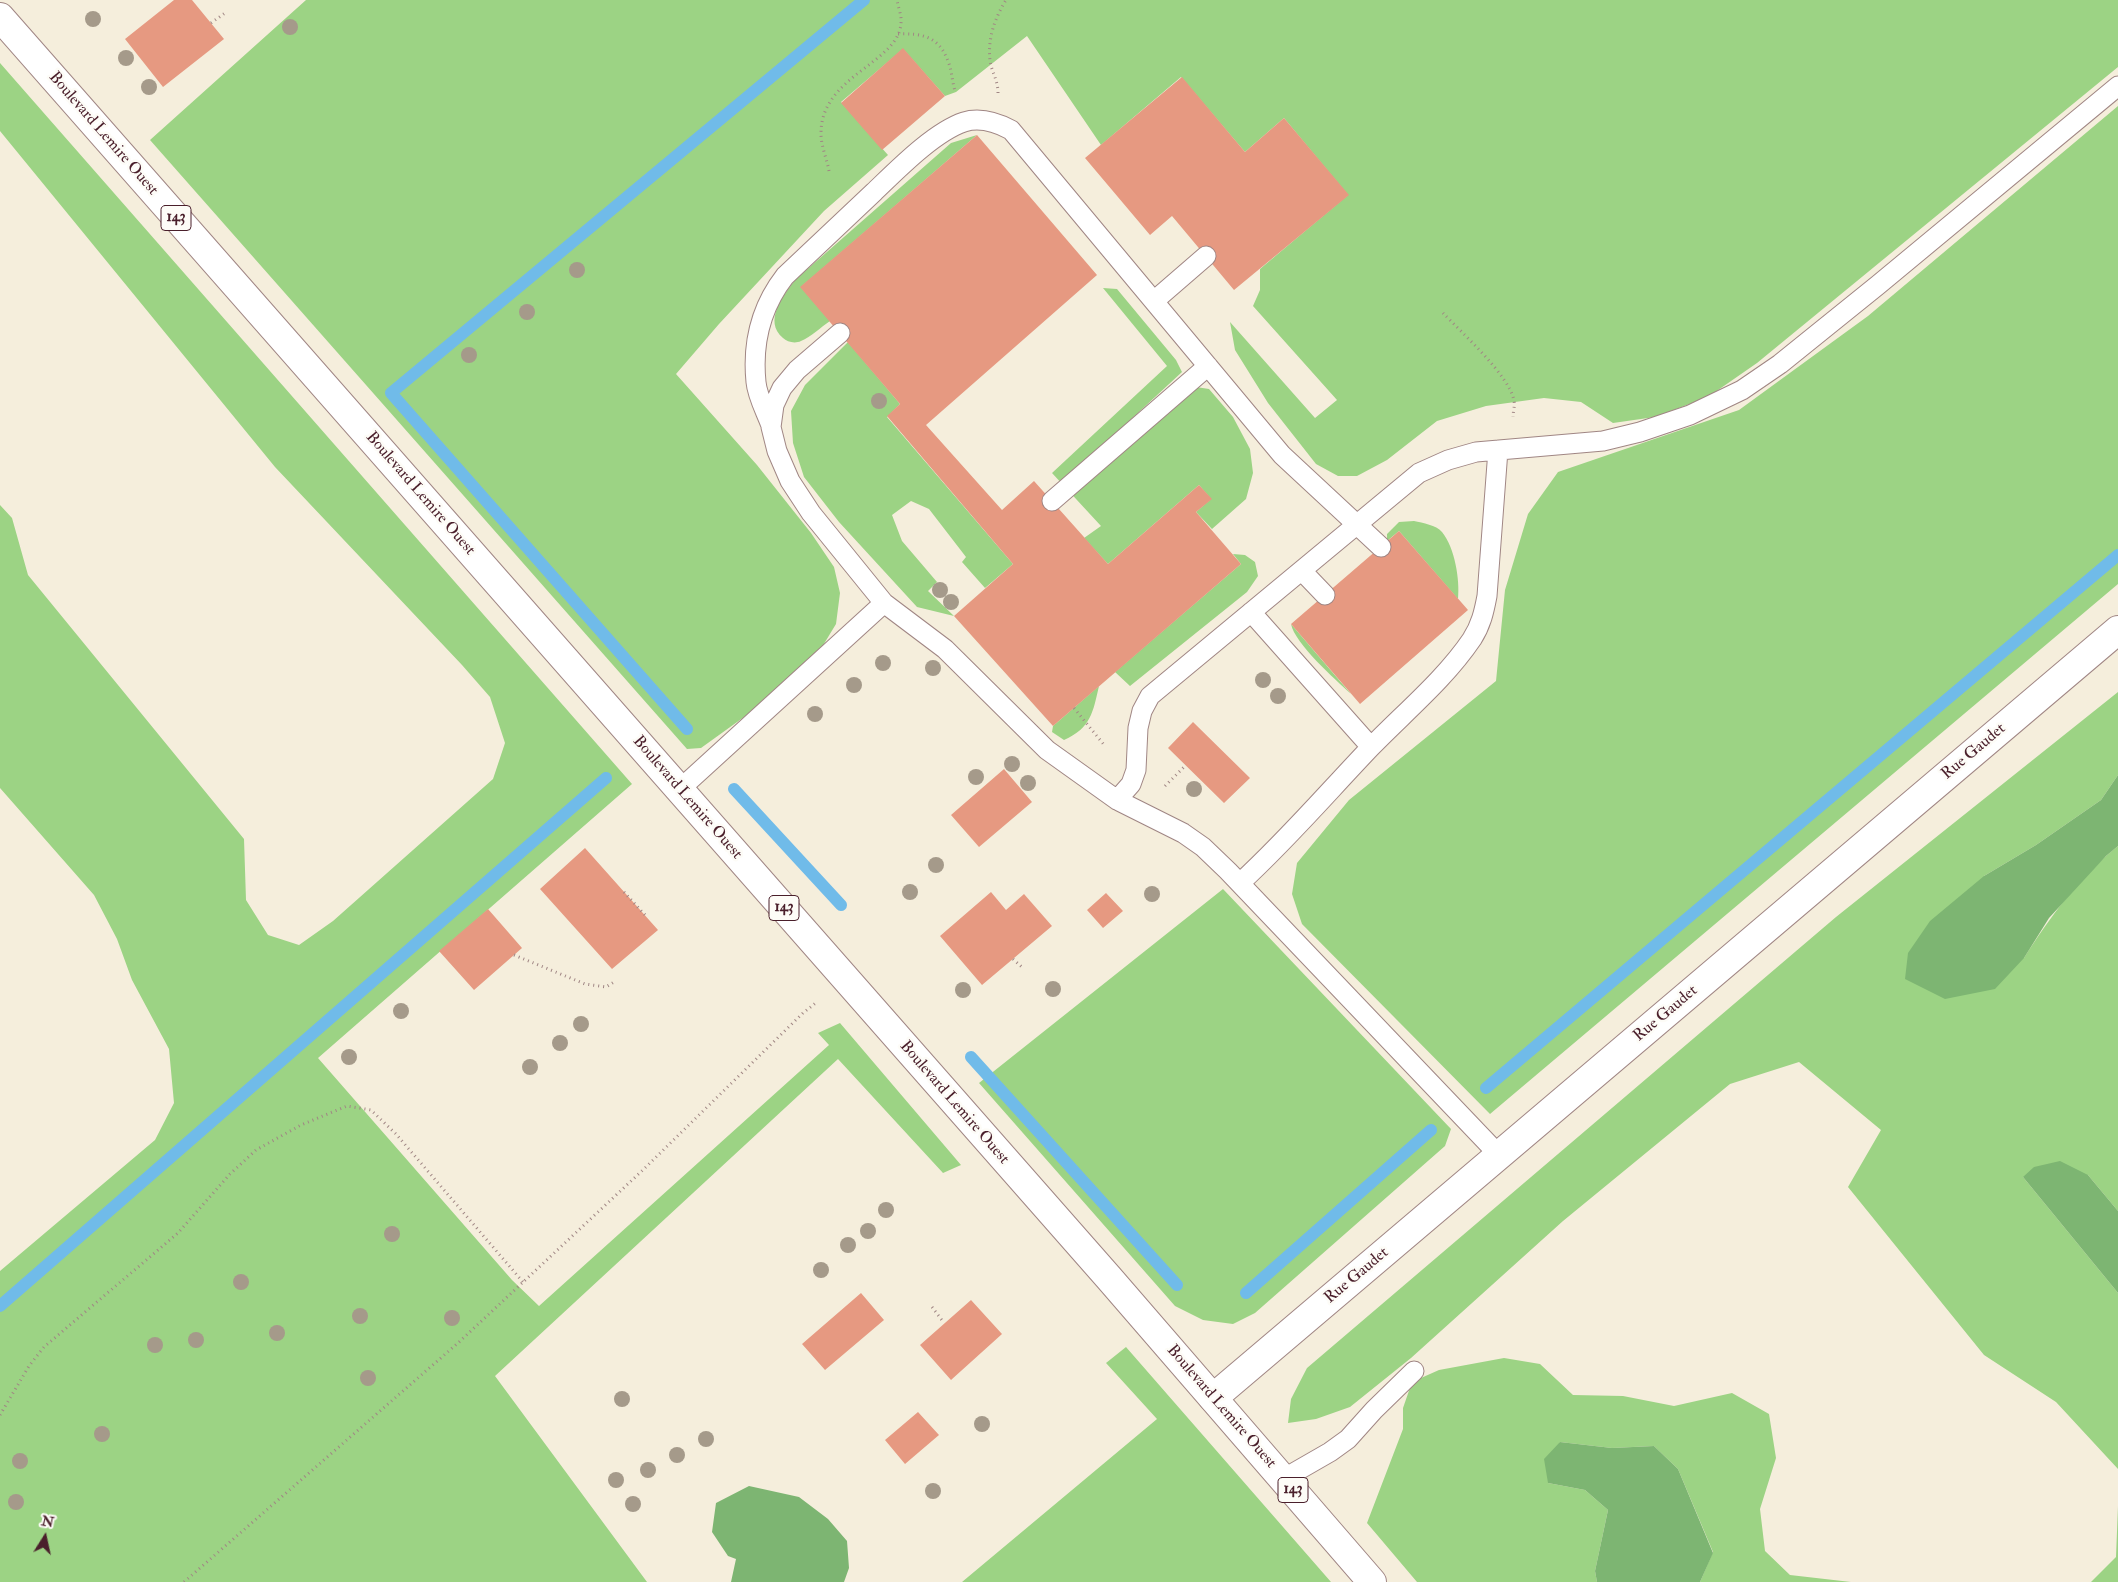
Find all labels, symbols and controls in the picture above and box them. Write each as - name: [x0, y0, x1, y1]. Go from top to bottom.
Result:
- street label: Boulevard Lemire Ouest: [44, 68, 162, 200]
- road number: 143: [161, 206, 191, 230]
- street label: Boulevard Lemire Ouest: [361, 428, 479, 560]
- street label: Rue Gaudet: [1938, 720, 2010, 784]
- street label: Boulevard Lemire Ouest: [628, 732, 746, 864]
- road number: 143: [769, 896, 799, 920]
- street label: Rue Gaudet: [1630, 982, 1702, 1046]
- street label: Boulevard Lemire Ouest: [895, 1037, 1013, 1169]
- street label: Rue Gaudet: [1321, 1244, 1393, 1308]
- street label: Boulevard Lemire Ouest: [1162, 1341, 1280, 1473]
- road number: 143: [1278, 1478, 1308, 1502]
- north arrow: [20, 1512, 70, 1562]
- text: N: [40, 1512, 55, 1531]

